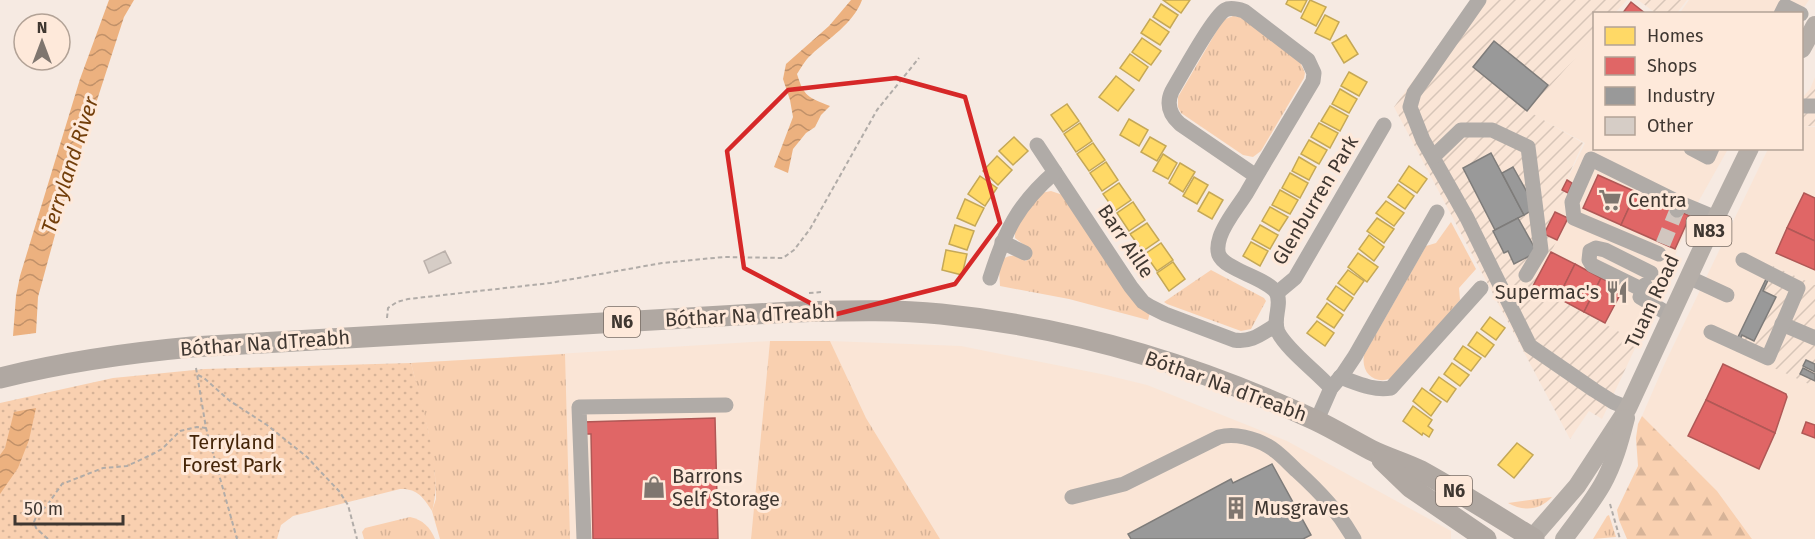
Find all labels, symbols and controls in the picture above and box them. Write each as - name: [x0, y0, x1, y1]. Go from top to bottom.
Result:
- north arrow: [12, 12, 72, 72]
- legend: [1593, 12, 1803, 150]
- text: N: [37, 18, 47, 37]
- text: Homes: [1647, 25, 1703, 47]
- text: Shops: [1647, 55, 1697, 77]
- text: Industry: [1647, 85, 1715, 107]
- water label: Terryland River: [36, 93, 105, 236]
- text: Other: [1647, 115, 1693, 137]
- street label: Glenburren Park: [1267, 130, 1363, 269]
- supermarket icon: Centra: [1597, 187, 1623, 213]
- place label: Centra: [1628, 188, 1687, 212]
- street label: Barr Aille: [1093, 200, 1159, 282]
- road number: N83: [1686, 216, 1732, 246]
- street label: Tuam Road: [1620, 250, 1684, 352]
- restaurant icon: Supermac's: [1604, 279, 1630, 305]
- place label: Supermac's: [1495, 280, 1599, 304]
- street label: Bóthar Na dTreabh: [664, 299, 836, 331]
- road number: N6: [604, 307, 640, 337]
- street label: Bóthar Na dTreabh: [179, 325, 351, 361]
- street label: Bóthar Na dTreabh: [1142, 346, 1310, 426]
- park label: Terryland Forest Park: [182, 430, 283, 477]
- place label: Barrons Self Storage: [672, 464, 780, 511]
- shop icon: Barrons Self Storage: [641, 474, 667, 500]
- road number: N6: [1436, 476, 1472, 506]
- scale bar: [15, 488, 123, 526]
- building icon: Musgraves: [1223, 495, 1249, 521]
- place label: Musgraves: [1254, 496, 1349, 520]
- text: 50 m: [24, 498, 63, 520]

